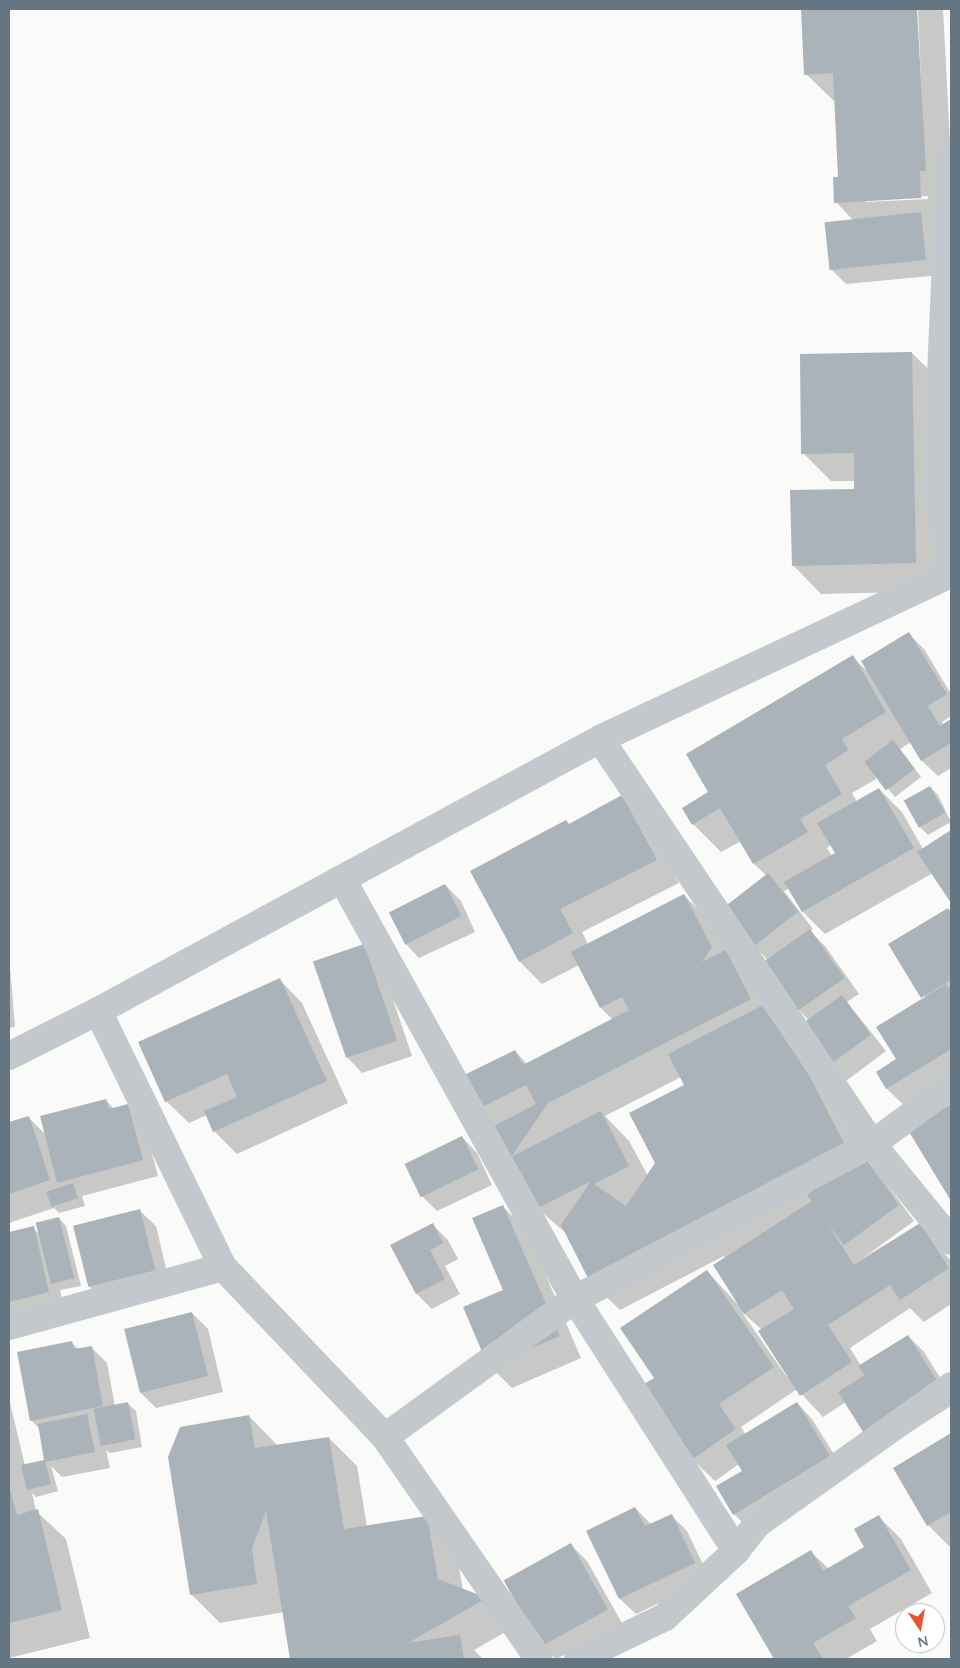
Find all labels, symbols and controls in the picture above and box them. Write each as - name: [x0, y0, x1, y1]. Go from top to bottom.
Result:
- north arrow: [895, 1603, 945, 1653]
- text: N: [916, 1632, 930, 1652]

